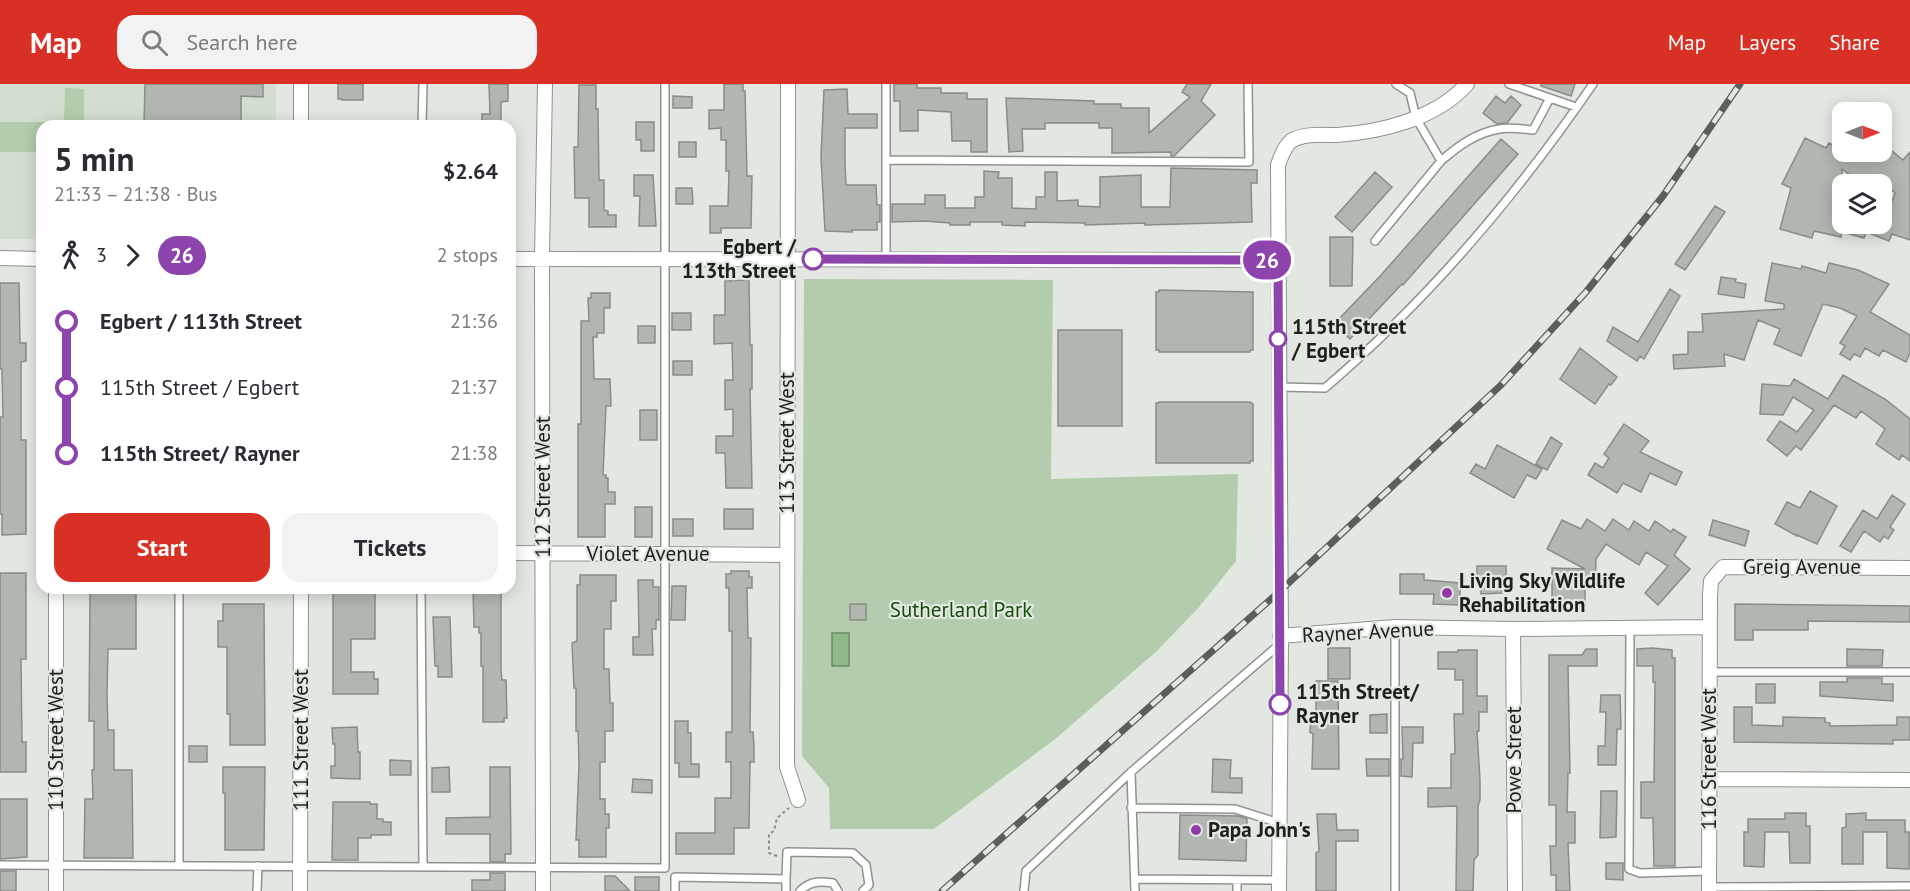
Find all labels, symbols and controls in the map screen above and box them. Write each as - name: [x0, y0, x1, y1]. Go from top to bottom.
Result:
- search box: [117, 15, 537, 69]
- text: Map: [30, 24, 81, 61]
- icon: search: [138, 26, 171, 59]
- text: Search here: [186, 28, 297, 56]
- text: Map: [1668, 29, 1706, 56]
- text: Layers: [1739, 29, 1796, 56]
- text: Share: [1829, 29, 1880, 56]
- north arrow: [1832, 102, 1892, 162]
- map controls: [1832, 102, 1892, 234]
- text: 5 min: [54, 137, 135, 180]
- text: $2.64: [443, 157, 498, 185]
- button: layers: [1832, 174, 1892, 234]
- text: 21:33 – 21:38 · Bus: [54, 181, 218, 207]
- place label: Egbert / 113th Street: [682, 233, 797, 284]
- icon: walk: [54, 239, 87, 272]
- icon: forward: [116, 239, 149, 272]
- line badge: 26: [1240, 240, 1294, 279]
- text: 3: [96, 242, 107, 268]
- text: 26: [170, 242, 194, 269]
- text: 2 stops: [437, 242, 498, 268]
- text: 26: [1255, 247, 1279, 274]
- marker: Egbert / 113th Street: [802, 248, 824, 270]
- text: Egbert / 113th Street: [100, 307, 302, 335]
- text: 21:36: [450, 308, 498, 334]
- place label: 115th Street / Egbert: [1291, 313, 1407, 364]
- marker: 115th Street / Egbert: [1269, 330, 1287, 348]
- street label: 113 Street West: [773, 372, 800, 514]
- text: 115th Street / Egbert: [100, 373, 299, 401]
- text: 21:37: [450, 374, 498, 400]
- street label: 112 Street West: [529, 416, 556, 558]
- text: 115th Street/ Rayner: [100, 439, 300, 467]
- text: 21:38: [450, 440, 498, 466]
- button: Start: [54, 513, 270, 582]
- button: Tickets: [282, 513, 498, 582]
- street label: Violet Avenue: [585, 540, 710, 567]
- street label: Greig Avenue: [1743, 553, 1861, 580]
- place label: Living Sky Wildlife Rehabilitation: [1459, 567, 1625, 618]
- marker: Living Sky Wildlife Rehabilitation: [1440, 586, 1454, 600]
- park label: Sutherland Park: [890, 596, 1032, 623]
- street label: Rayner Avenue: [1301, 615, 1435, 648]
- street label: 110 Street West: [42, 669, 69, 811]
- street label: 111 Street West: [287, 669, 314, 811]
- place label: 115th Street/ Rayner: [1296, 678, 1420, 729]
- street label: 116 Street West: [1695, 688, 1722, 830]
- marker: 115th Street/ Rayner: [1269, 693, 1291, 715]
- street label: Powe Street: [1500, 706, 1527, 814]
- place label: Papa John's: [1208, 816, 1311, 843]
- marker: Papa John's: [1189, 823, 1203, 837]

